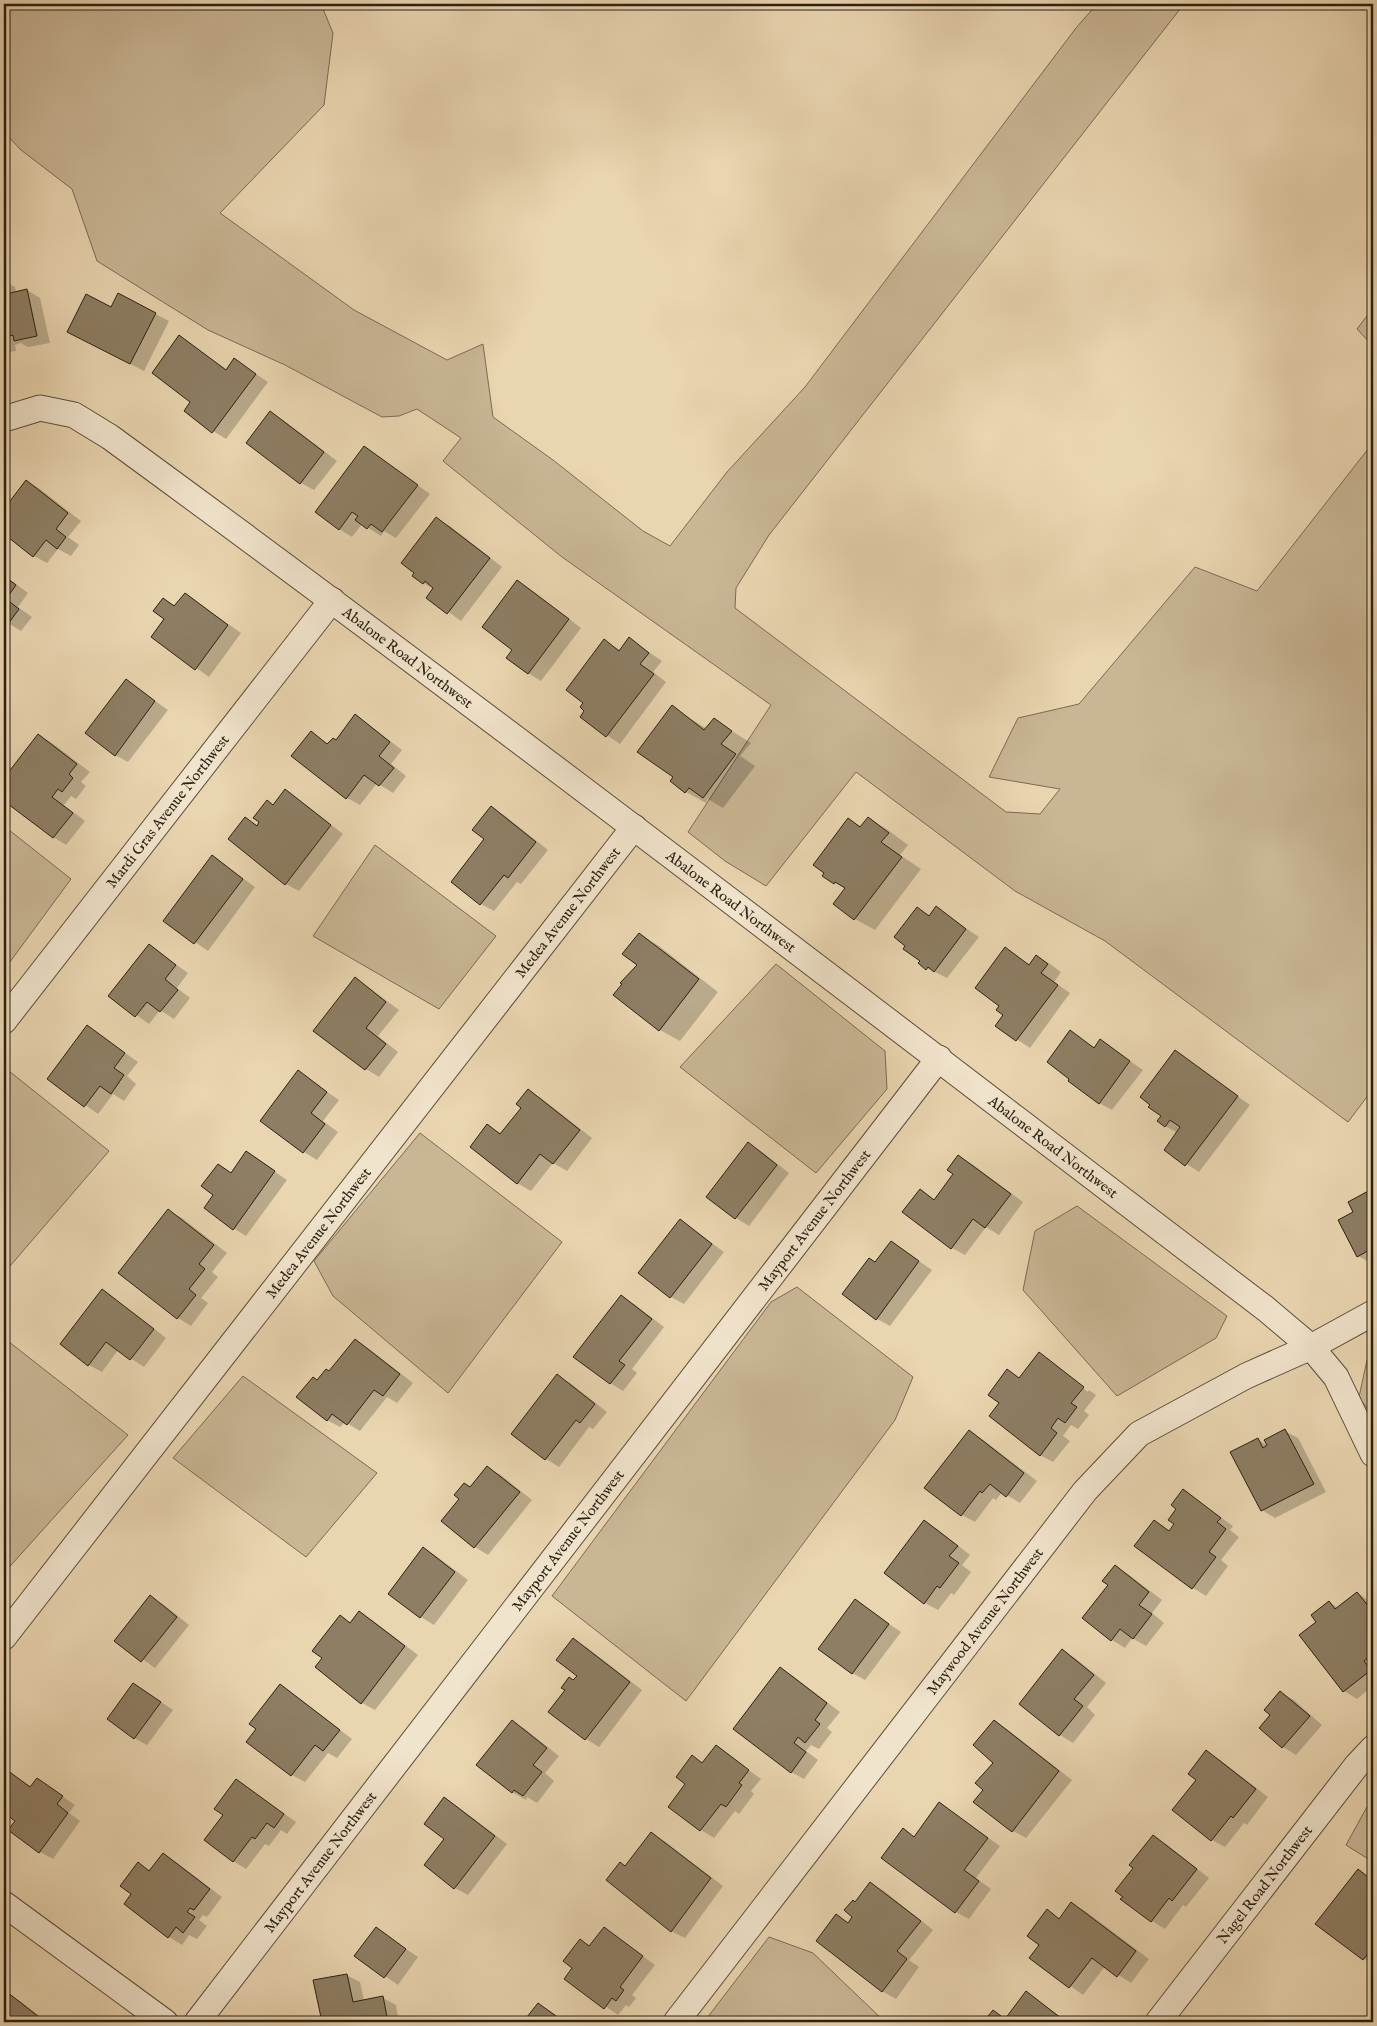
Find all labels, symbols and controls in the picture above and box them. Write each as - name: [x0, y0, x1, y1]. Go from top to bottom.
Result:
- street label: Abalone Road Northwest: [338, 602, 477, 713]
- street label: Mardi Gras Avenue Northwest: [102, 731, 234, 892]
- street label: Medea Avenue Northwest: [511, 843, 625, 982]
- street label: Abalone Road Northwest: [661, 846, 800, 957]
- street label: Abalone Road Northwest: [983, 1091, 1122, 1203]
- street label: Mayport Avenue Northwest: [754, 1146, 875, 1295]
- street label: Medea Avenue Northwest: [262, 1164, 376, 1302]
- street label: Mayport Avenue Northwest: [508, 1466, 629, 1615]
- street label: Maywood Avenue Northwest: [923, 1544, 1048, 1699]
- street label: Mayport Avenue Northwest: [260, 1788, 381, 1937]
- street label: Nagel Road Northwest: [1213, 1822, 1317, 1948]

